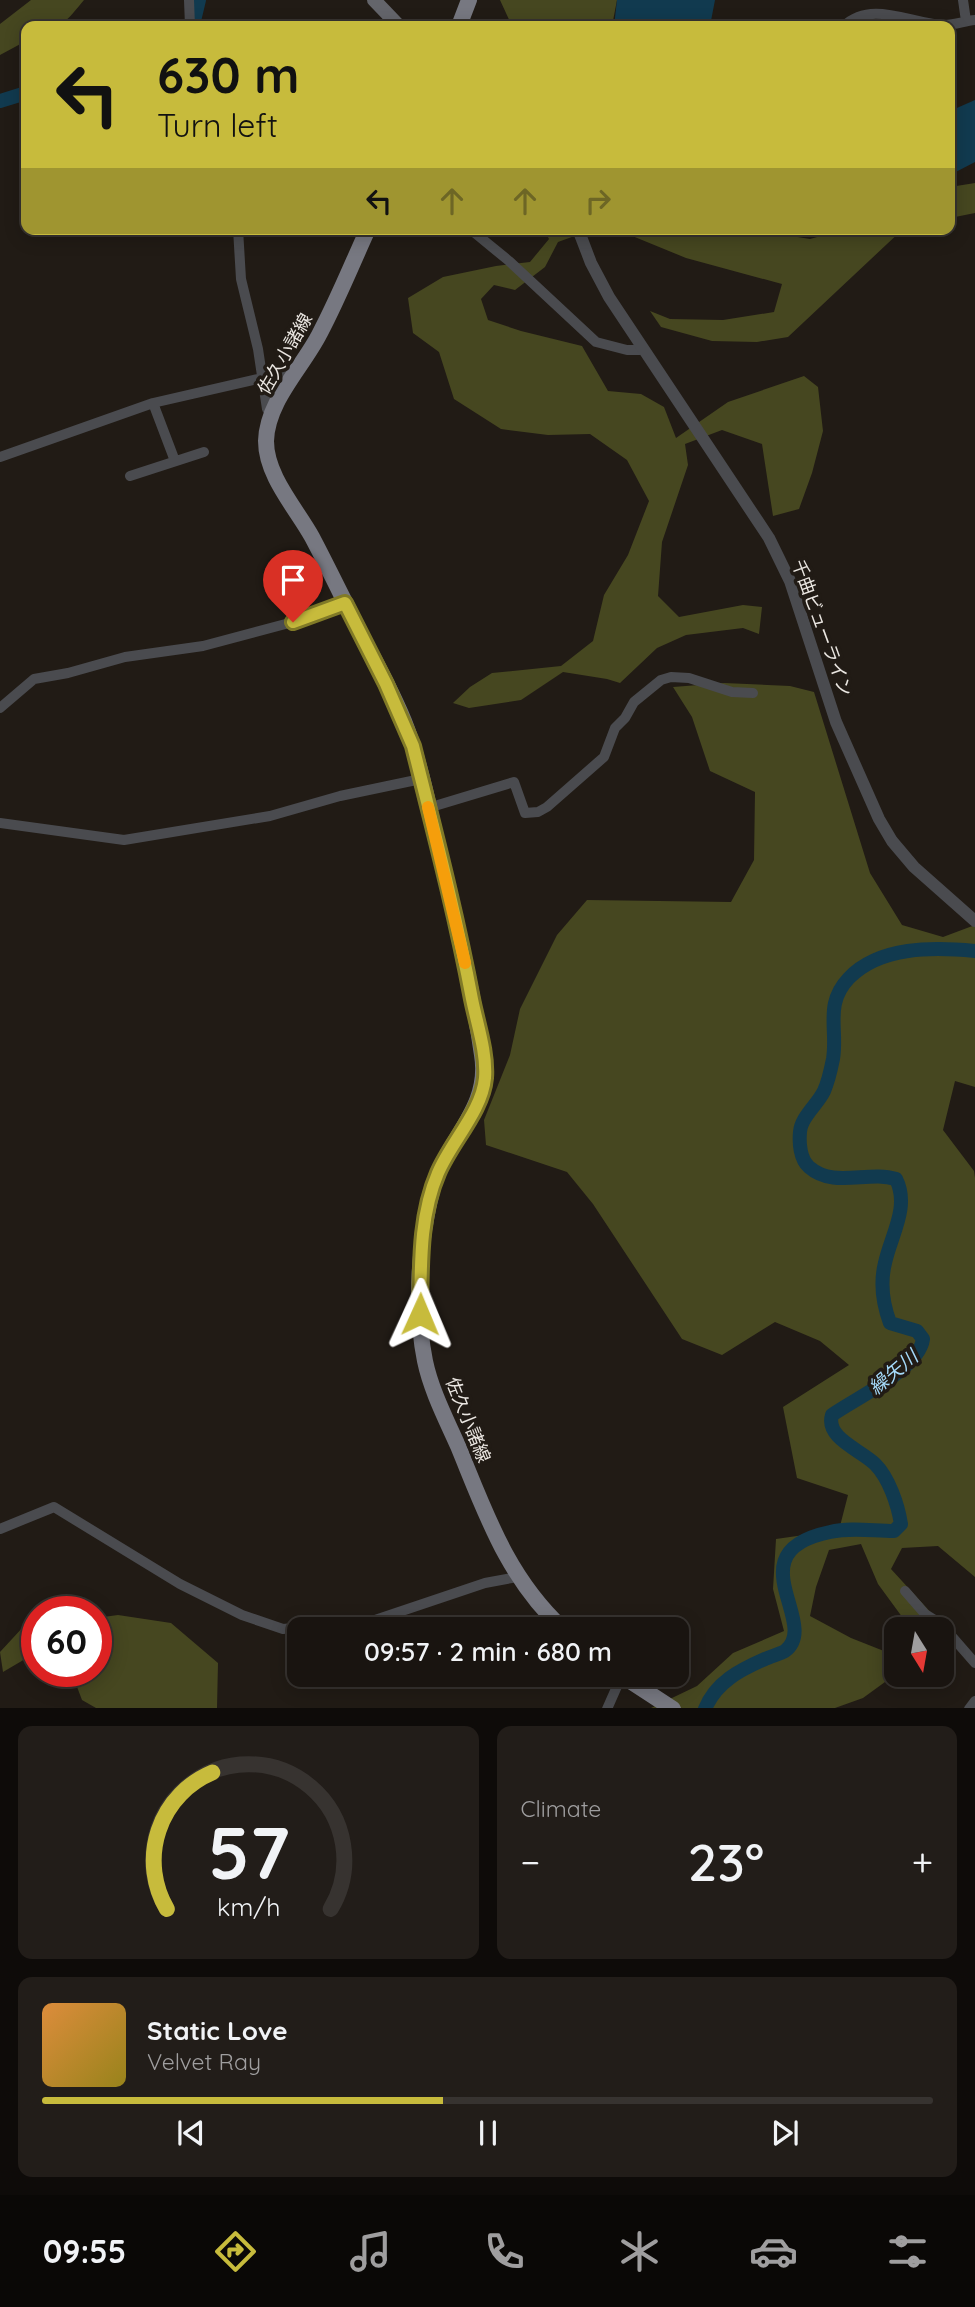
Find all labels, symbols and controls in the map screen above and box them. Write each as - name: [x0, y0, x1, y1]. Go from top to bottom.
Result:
- text: 630 m: [157, 44, 299, 105]
- icon: left: [42, 49, 133, 140]
- text: Turn left: [157, 105, 278, 145]
- icon: left: [360, 182, 398, 220]
- icon: ahead: [433, 182, 471, 220]
- icon: ahead: [506, 182, 544, 220]
- icon: right: [579, 182, 617, 220]
- street label: 佐久小諸線: [252, 309, 317, 398]
- pin: [263, 550, 323, 622]
- street label: 千曲ビューライン: [787, 556, 858, 699]
- icon: arrive: [274, 561, 312, 599]
- position arrow: [383, 1277, 457, 1351]
- water label: 繰矢川: [863, 1343, 924, 1400]
- street label: 佐久小諸線: [441, 1374, 496, 1466]
- speed limit sign: 60: [21, 1596, 112, 1687]
- north arrow: [884, 1617, 954, 1687]
- map controls: [884, 1617, 954, 1687]
- text: 09:57 · 2 min · 680 m: [364, 1635, 612, 1668]
- text: Climate: [521, 1794, 601, 1823]
- text: 57: [207, 1806, 289, 1897]
- text: 23°: [688, 1829, 764, 1894]
- text: −: [521, 1838, 540, 1886]
- text: +: [912, 1838, 933, 1886]
- text: km/h: [217, 1890, 280, 1921]
- text: Static Love: [147, 2014, 288, 2047]
- text: Velvet Ray: [147, 2047, 261, 2076]
- icon: previous: [172, 2114, 210, 2152]
- icon: pause: [469, 2114, 507, 2152]
- icon: next: [766, 2114, 804, 2152]
- icon: directions: [211, 2227, 260, 2276]
- icon: music: [346, 2227, 395, 2276]
- icon: phone: [480, 2227, 529, 2276]
- icon: climate: [615, 2227, 664, 2276]
- icon: car: [749, 2227, 798, 2276]
- icon: filters: [883, 2227, 932, 2276]
- text: 09:55: [43, 2231, 126, 2271]

